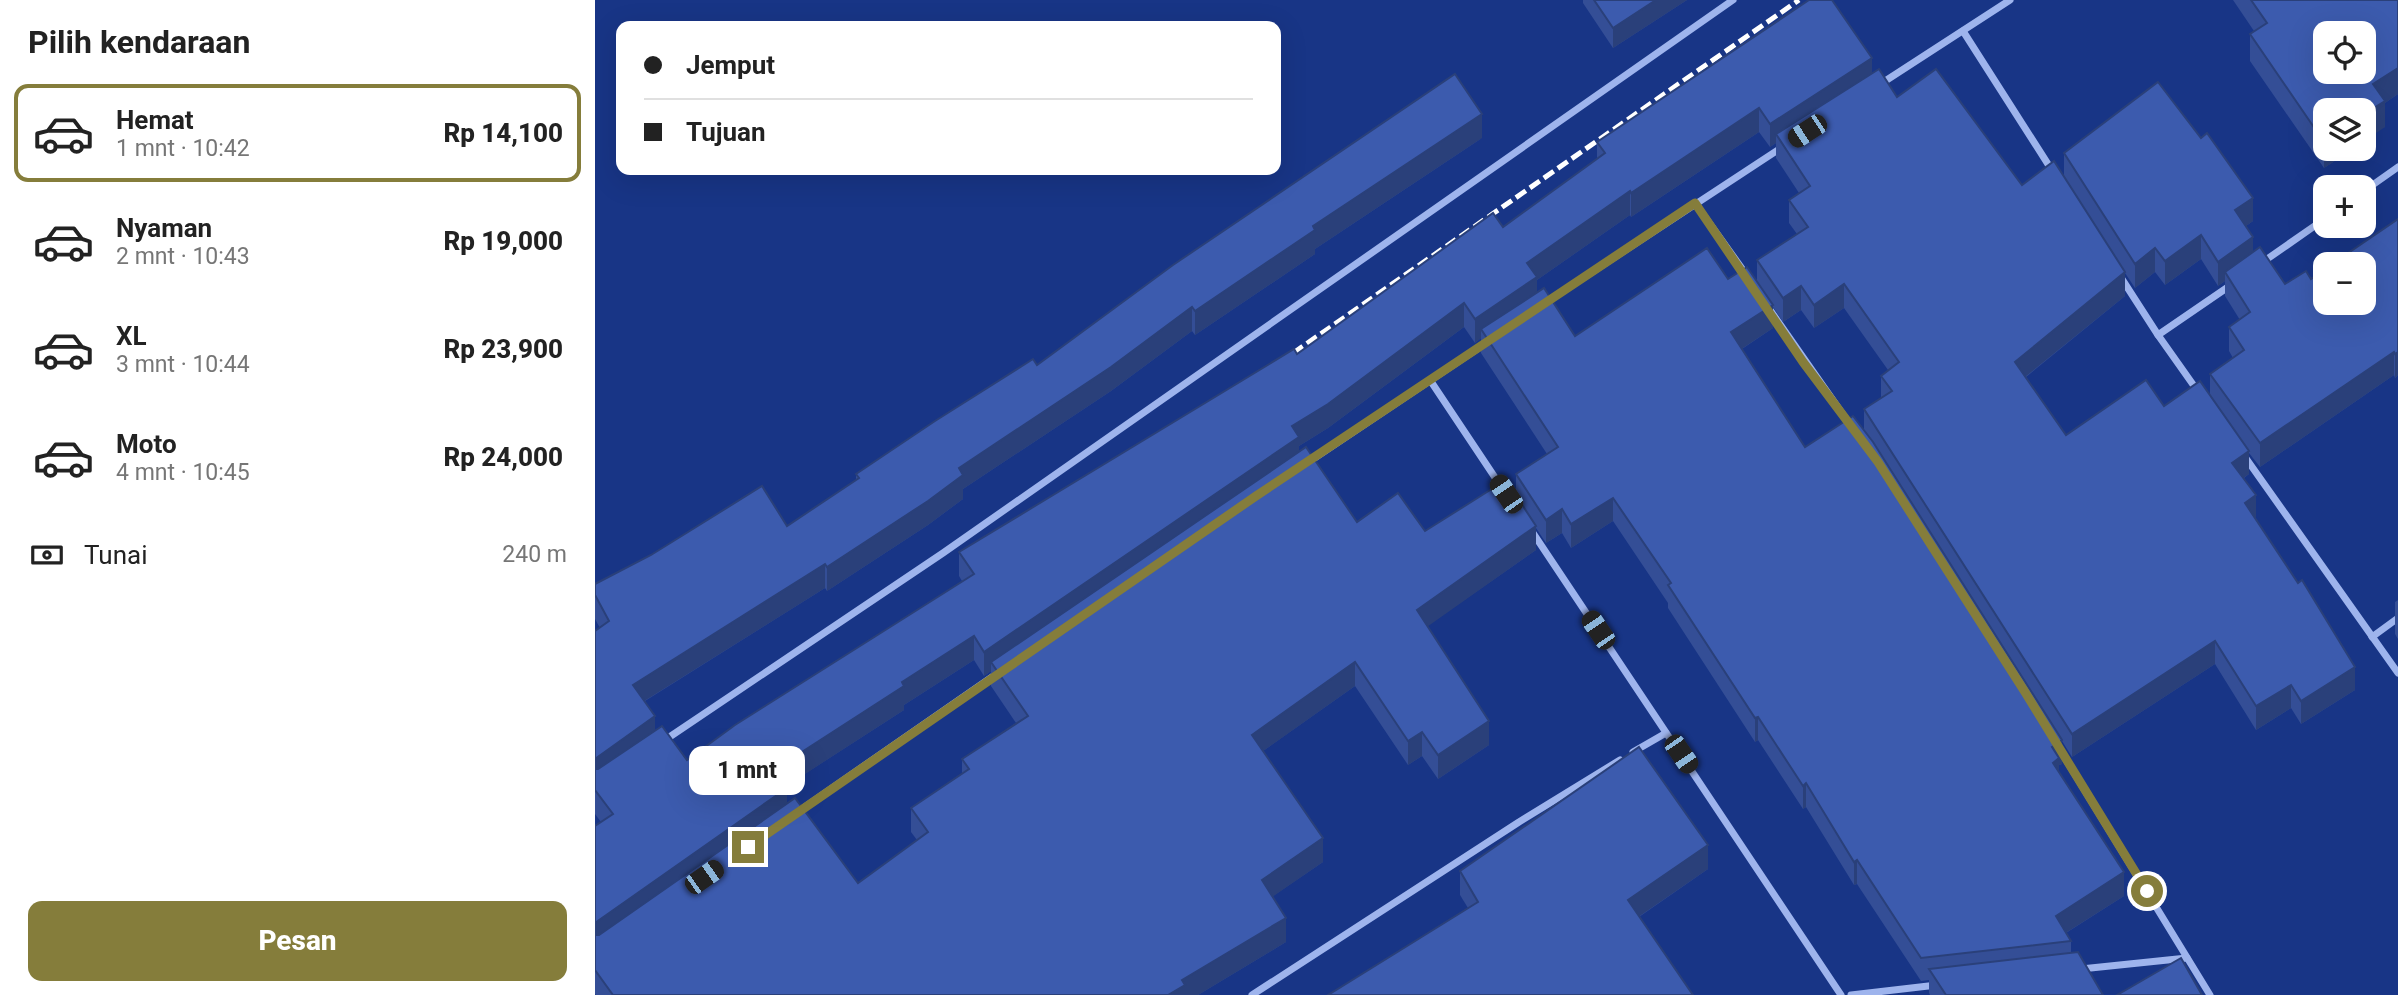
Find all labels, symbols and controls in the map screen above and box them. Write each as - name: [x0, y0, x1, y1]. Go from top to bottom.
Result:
- map controls: [2313, 21, 2376, 315]
- button: locate: [2313, 21, 2376, 84]
- text: Pilih kendaraan: [28, 23, 250, 61]
- text: Jemput: [686, 50, 775, 80]
- button: layers: [2313, 98, 2376, 161]
- icon: car: [32, 102, 95, 165]
- text: Hemat: [116, 105, 194, 135]
- car: [1784, 111, 1831, 151]
- text: Tujuan: [686, 117, 766, 147]
- text: Rp 14,100: [443, 118, 563, 148]
- text: 1 mnt · 10:42: [116, 135, 250, 162]
- button: +: [2313, 175, 2376, 238]
- icon: car: [32, 210, 95, 273]
- text: Nyaman: [116, 213, 212, 243]
- text: Rp 19,000: [443, 226, 563, 256]
- text: 2 mnt · 10:43: [116, 243, 250, 270]
- button: −: [2313, 252, 2376, 315]
- icon: car: [32, 318, 95, 381]
- text: XL: [116, 321, 147, 351]
- text: Rp 23,900: [443, 334, 563, 364]
- text: 3 mnt · 10:44: [116, 351, 250, 378]
- icon: car: [32, 426, 95, 489]
- text: Moto: [116, 429, 177, 459]
- text: Rp 24,000: [443, 442, 563, 472]
- text: 4 mnt · 10:45: [116, 459, 250, 486]
- car: [1486, 471, 1527, 517]
- icon: cash: [28, 536, 66, 574]
- text: Tunai: [84, 540, 147, 570]
- text: 240 m: [502, 541, 567, 568]
- car: [1578, 607, 1619, 653]
- car: [1661, 731, 1702, 777]
- callout: 1 mnt: [690, 746, 806, 794]
- text: 1 mnt: [717, 757, 777, 784]
- route end: [732, 831, 764, 863]
- car: [681, 856, 728, 898]
- route start: [2131, 875, 2163, 907]
- button: Pesan: [28, 901, 567, 981]

